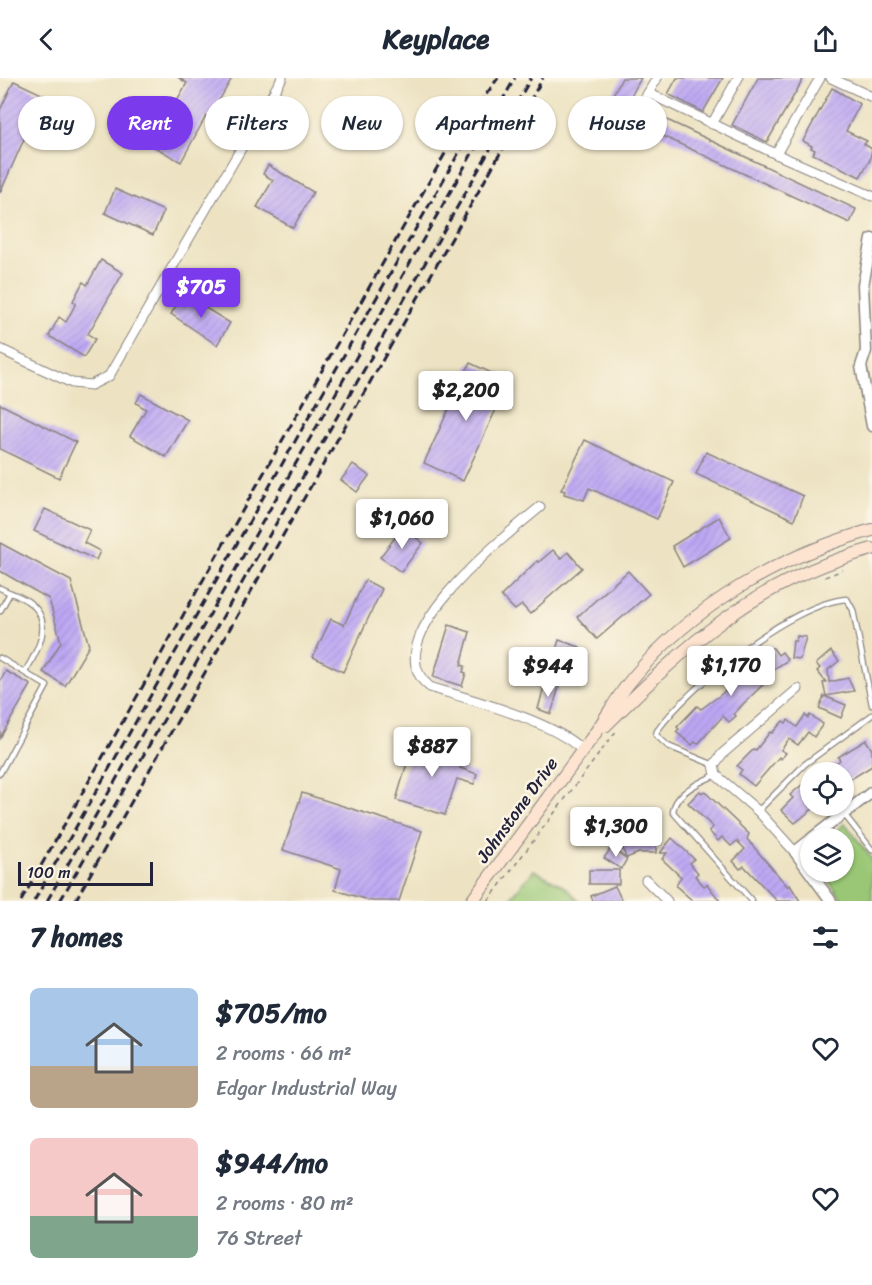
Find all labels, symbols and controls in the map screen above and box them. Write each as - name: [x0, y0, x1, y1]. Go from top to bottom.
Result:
- text: Keyplace: [383, 15, 489, 63]
- icon: back: [30, 23, 63, 56]
- icon: share: [809, 23, 842, 56]
- chip: Buy: [18, 96, 95, 150]
- chip: Rent: [107, 96, 193, 150]
- chip: Filters: [205, 96, 309, 150]
- chip: New: [321, 96, 403, 150]
- chip: Apartment: [415, 96, 556, 150]
- chip: House: [568, 96, 667, 150]
- pin: $705: [165, 268, 237, 319]
- text: $705: [176, 270, 226, 305]
- pin: $2,200: [417, 371, 515, 422]
- text: $2,200: [432, 373, 500, 408]
- pin: $1,060: [353, 499, 451, 550]
- text: $1,060: [370, 501, 434, 536]
- pin: $1,170: [682, 646, 780, 697]
- pin: $944: [512, 647, 584, 698]
- text: $1,170: [701, 648, 761, 683]
- text: $944: [523, 649, 573, 684]
- pin: $887: [396, 727, 468, 778]
- text: $887: [408, 729, 457, 764]
- street label: Johnstone Drive: [467, 750, 567, 871]
- map controls: [800, 762, 854, 882]
- button: locate: [800, 762, 854, 816]
- pin: $1,300: [567, 807, 665, 858]
- text: $1,300: [584, 809, 648, 844]
- button: layers: [800, 828, 854, 882]
- text: 100 m: [27, 858, 71, 887]
- scale bar: [18, 859, 153, 886]
- text: 7 homes: [30, 914, 122, 960]
- icon: filters: [809, 921, 842, 954]
- text: $705/mo: [216, 990, 327, 1036]
- icon: home: [78, 1012, 150, 1084]
- icon: heart: [809, 1032, 842, 1065]
- text: 2 rooms · 66 m²: [216, 1036, 352, 1071]
- text: Edgar Industrial Way: [216, 1071, 397, 1106]
- text: $944/mo: [216, 1140, 328, 1186]
- icon: home: [78, 1162, 150, 1234]
- icon: heart: [809, 1182, 842, 1215]
- text: 2 rooms · 80 m²: [216, 1186, 354, 1221]
- text: 76 Street: [216, 1221, 302, 1256]

